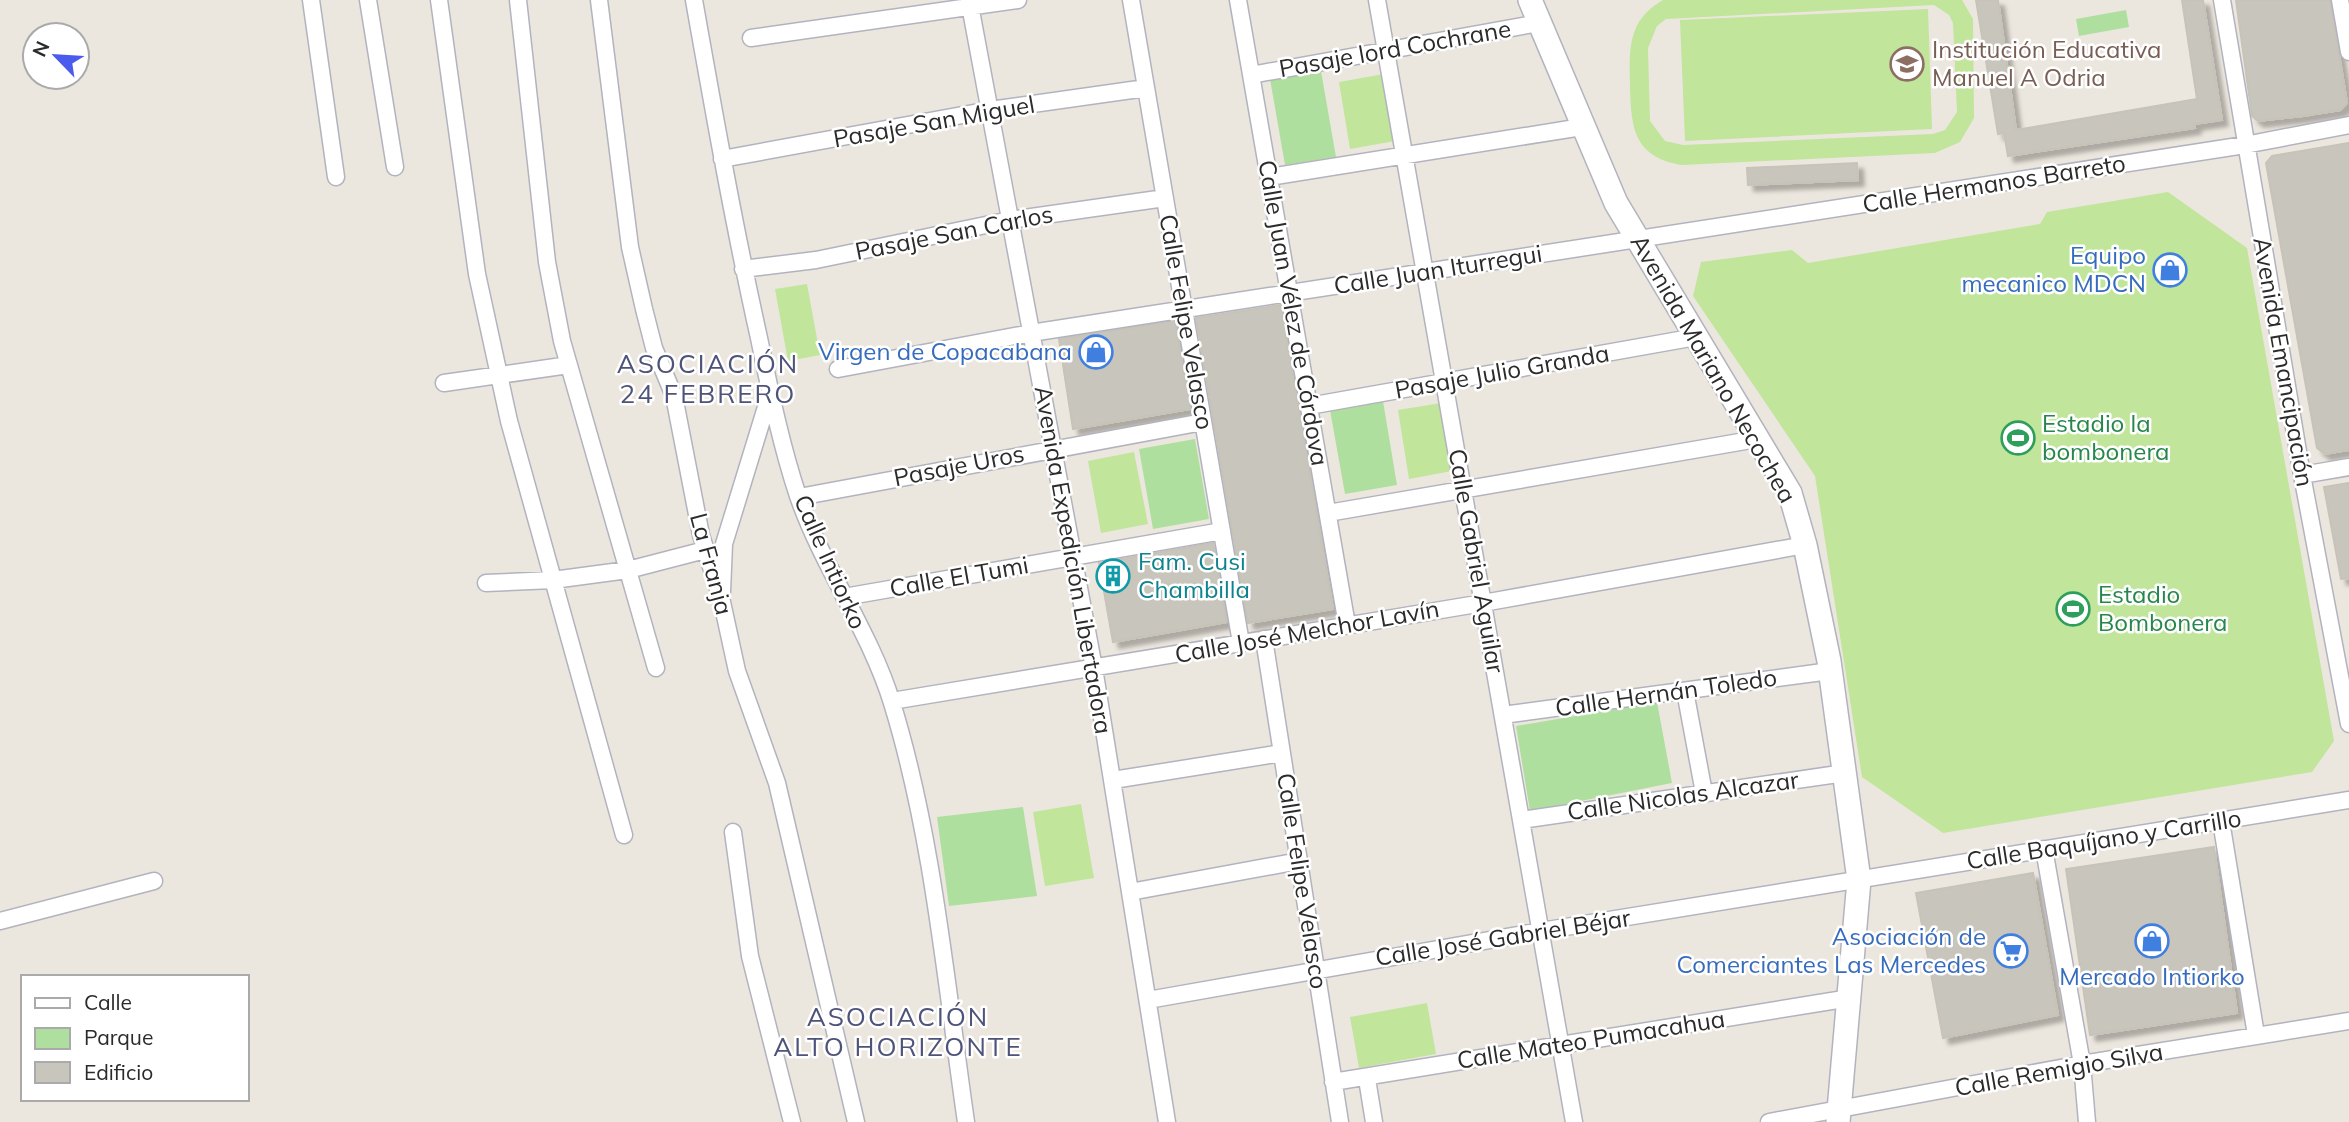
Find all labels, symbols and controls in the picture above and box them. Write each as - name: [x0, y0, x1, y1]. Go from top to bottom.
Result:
- street label: Pasaje lord Cochrane: [1277, 13, 1513, 83]
- north arrow: [21, 21, 91, 91]
- place label: Institución Educativa Manuel A Odria: [1932, 34, 2162, 92]
- text: N: [27, 37, 55, 60]
- school or university icon: Institución Educativa Manuel A Odria: [1888, 45, 1926, 83]
- street label: Pasaje San Miguel: [831, 89, 1037, 153]
- street label: Calle Hermanos Barreto: [1860, 147, 2127, 219]
- street label: Calle Juan Vélez de Córdova: [1252, 158, 1336, 468]
- street label: Pasaje San Carlos: [852, 198, 1055, 266]
- street label: Calle Felipe Velasco: [1153, 212, 1221, 432]
- street label: Avenida Mariano Necochea: [1625, 229, 1803, 508]
- street label: Avenida Emancipación: [2247, 235, 2321, 489]
- street label: Calle Juan Iturregui: [1332, 238, 1544, 300]
- place label: Equipo mecanico MDCN: [1961, 240, 2146, 298]
- shop icon: Equipo mecanico MDCN: [2151, 251, 2189, 289]
- shop icon: Virgen de Copacabana: [1077, 333, 1115, 371]
- place label: Virgen de Copacabana: [818, 336, 1072, 366]
- street label: Pasaje Julio Granda: [1392, 337, 1611, 405]
- district label: ASOCIACIÓN 24 FEBRERO: [617, 347, 799, 410]
- street label: Avenida Expedición Libertadora: [1029, 383, 1119, 736]
- place label: Estadio la bombonera: [2042, 408, 2169, 466]
- sports icon: Estadio la bombonera: [1999, 419, 2037, 457]
- street label: Pasaje Uros: [891, 438, 1027, 492]
- street label: Calle Gabriel Aguilar: [1442, 446, 1512, 676]
- street label: Calle Intiorko: [788, 490, 874, 633]
- street label: La Franja: [684, 510, 740, 618]
- place label: Fam. Cusi Chambilla: [1138, 546, 1250, 604]
- street label: Calle El Tumi: [887, 549, 1031, 603]
- building icon: Fam. Cusi Chambilla: [1094, 557, 1132, 595]
- place label: Estadio Bombonera: [2098, 579, 2227, 637]
- sports icon: Estadio Bombonera: [2054, 590, 2092, 628]
- street label: Calle José Melchor Lavín: [1172, 593, 1441, 669]
- street label: Calle Hernán Toledo: [1553, 662, 1779, 722]
- street label: Calle Nicolas Alcazar: [1565, 764, 1801, 826]
- street label: Calle Felipe Velasco: [1271, 771, 1335, 991]
- street label: Calle Baquíjano y Carrillo: [1964, 802, 2243, 876]
- street label: Calle José Gabriel Béjar: [1373, 902, 1633, 972]
- place label: Asociación de Comerciantes Las Mercedes: [1677, 921, 1986, 979]
- shop icon: Mercado Intiorko: [2133, 922, 2171, 960]
- supermarket icon: Asociación de Comerciantes Las Mercedes: [1992, 932, 2030, 970]
- place label: Mercado Intiorko: [2059, 961, 2245, 991]
- legend: [21, 975, 248, 1101]
- text: Calle: [84, 989, 132, 1015]
- district label: ASOCIACIÓN ALTO HORIZONTE: [773, 1000, 1023, 1063]
- street label: Calle Mateo Pumacahua: [1455, 1003, 1727, 1075]
- text: Parque: [84, 1024, 153, 1050]
- street label: Calle Remigio Silva: [1952, 1036, 2165, 1102]
- text: Edificio: [84, 1059, 153, 1085]

